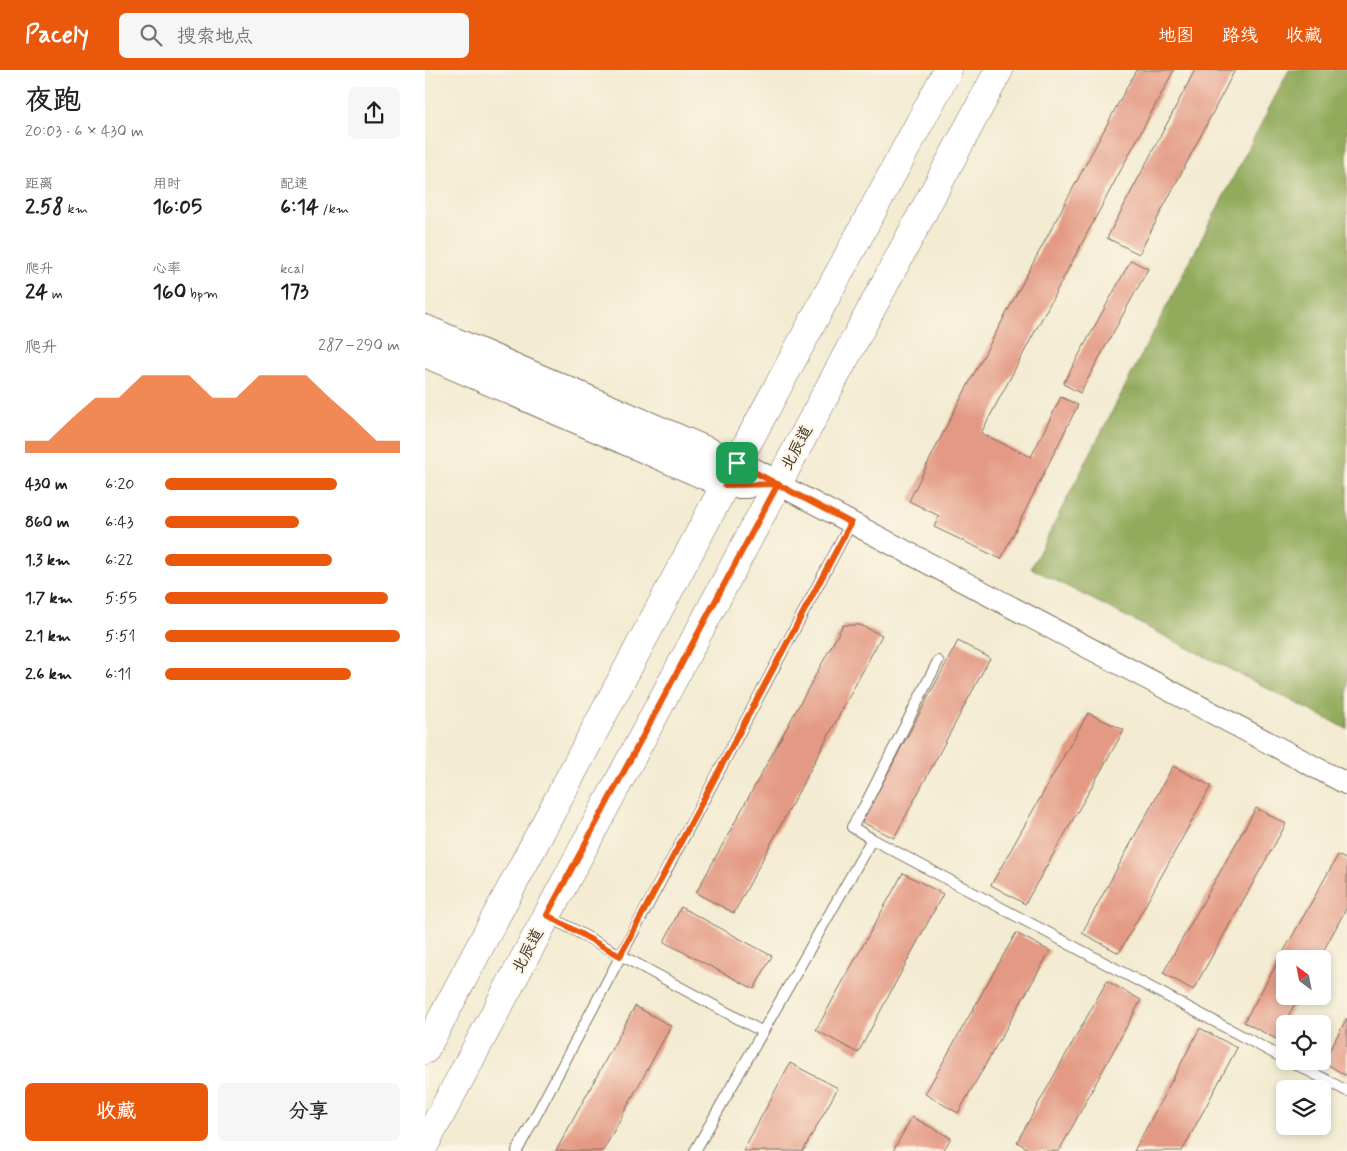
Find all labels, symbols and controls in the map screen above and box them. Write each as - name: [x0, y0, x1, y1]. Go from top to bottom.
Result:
- search box: [119, 13, 469, 58]
- text: Pacely: [25, 20, 89, 51]
- icon: search: [137, 21, 165, 49]
- text: 搜索地点: [177, 24, 253, 49]
- text: 地图: [1158, 24, 1194, 48]
- text: 路线: [1222, 24, 1258, 48]
- text: 收藏: [1286, 24, 1322, 48]
- text: 夜跑: [25, 83, 81, 120]
- button: share: [348, 87, 400, 139]
- text: 20:03 · 6 × 430 m: [25, 121, 144, 142]
- text: 距离: [25, 175, 53, 193]
- text: 用时: [153, 175, 181, 193]
- text: 配速: [280, 175, 308, 193]
- text: 2.58: [25, 193, 64, 221]
- text: 16:05: [153, 193, 202, 221]
- text: 6:14: [280, 193, 319, 221]
- text: km: [64, 200, 88, 218]
- text: /km: [319, 200, 349, 218]
- text: 爬升: [25, 260, 53, 278]
- text: 心率: [153, 260, 181, 278]
- text: kcal: [280, 260, 304, 278]
- text: 24: [25, 278, 48, 306]
- text: 160: [153, 278, 186, 306]
- text: 173: [280, 278, 309, 306]
- text: m: [48, 285, 63, 303]
- text: bpm: [186, 285, 218, 303]
- text: 287–290 m: [318, 335, 400, 356]
- text: 爬升: [25, 337, 57, 358]
- street label: 北辰道: [776, 422, 818, 474]
- pin: [716, 442, 758, 484]
- icon: arrive: [723, 449, 751, 477]
- text: 430 m: [25, 474, 68, 495]
- text: 6:20: [105, 474, 134, 495]
- text: 860 m: [25, 512, 70, 533]
- text: 6:43: [105, 512, 134, 533]
- text: 1.3 km: [25, 550, 70, 571]
- text: 6:22: [105, 550, 134, 571]
- text: 1.7 km: [25, 588, 73, 609]
- text: 5:55: [105, 588, 137, 609]
- text: 2.1 km: [25, 626, 71, 647]
- text: 5:51: [105, 626, 135, 647]
- text: 2.6 km: [25, 664, 72, 685]
- text: 6:11: [105, 664, 132, 685]
- street label: 北辰道: [507, 925, 549, 977]
- north arrow: [1276, 950, 1331, 1005]
- map controls: [1276, 950, 1331, 1135]
- button: locate: [1276, 1015, 1331, 1070]
- button: layers: [1276, 1080, 1331, 1135]
- button: 收藏: [25, 1083, 208, 1141]
- button: 分享: [218, 1083, 400, 1141]

